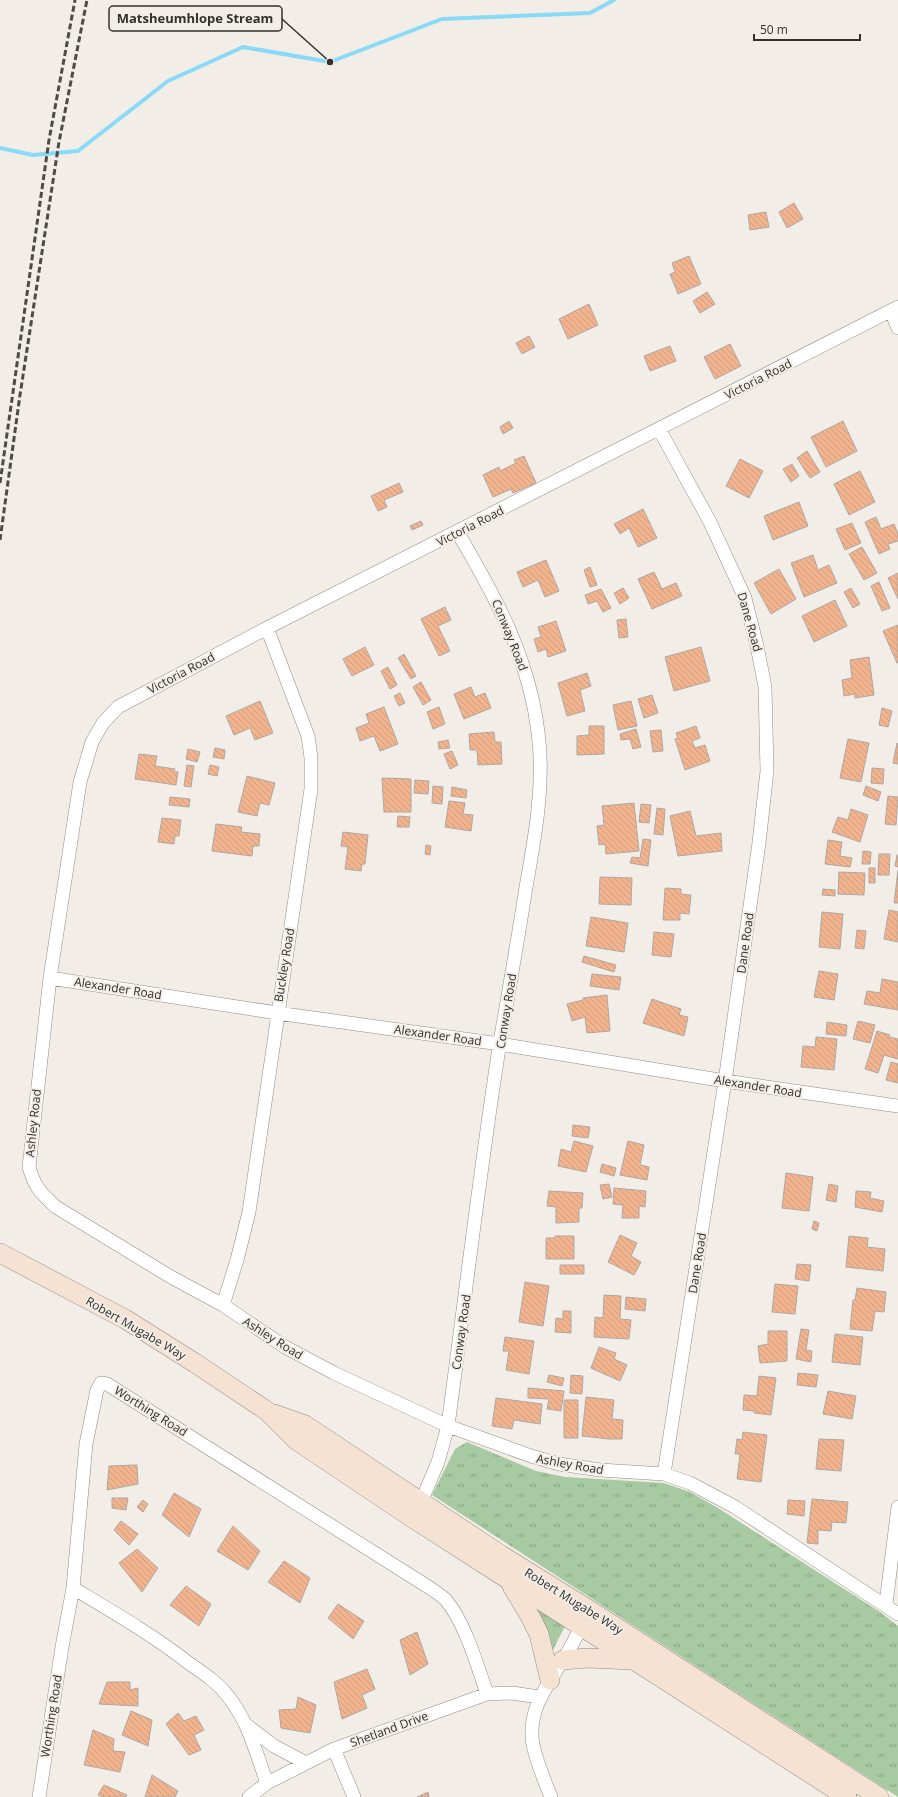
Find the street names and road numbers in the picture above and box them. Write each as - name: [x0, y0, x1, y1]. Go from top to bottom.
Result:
- street label: Victoria Road: [721, 355, 795, 403]
- street label: Victoria Road: [433, 502, 507, 550]
- street label: Dane Road: [733, 590, 767, 654]
- street label: Conway Road: [488, 597, 532, 673]
- street label: Victoria Road: [144, 648, 218, 698]
- street label: Dane Road: [732, 911, 758, 975]
- street label: Buckley Road: [270, 927, 298, 1003]
- street label: Conway Road: [492, 972, 520, 1050]
- street label: Alexander Road: [73, 973, 163, 1003]
- street label: Alexander Road: [393, 1020, 483, 1050]
- street label: Alexander Road: [713, 1071, 803, 1101]
- street label: Ashley Road: [21, 1088, 45, 1158]
- street label: Dane Road: [684, 1231, 710, 1295]
- street label: Robert Mugabe Way: [83, 1292, 190, 1364]
- street label: Conway Road: [447, 1293, 475, 1371]
- street label: Ashley Road: [240, 1313, 306, 1363]
- street label: Worthing Road: [111, 1382, 191, 1440]
- street label: Ashley Road: [535, 1450, 605, 1478]
- street label: Robert Mugabe Way: [521, 1564, 627, 1639]
- street label: Worthing Road: [36, 1673, 66, 1759]
- street label: Shetland Drive: [348, 1707, 431, 1751]

